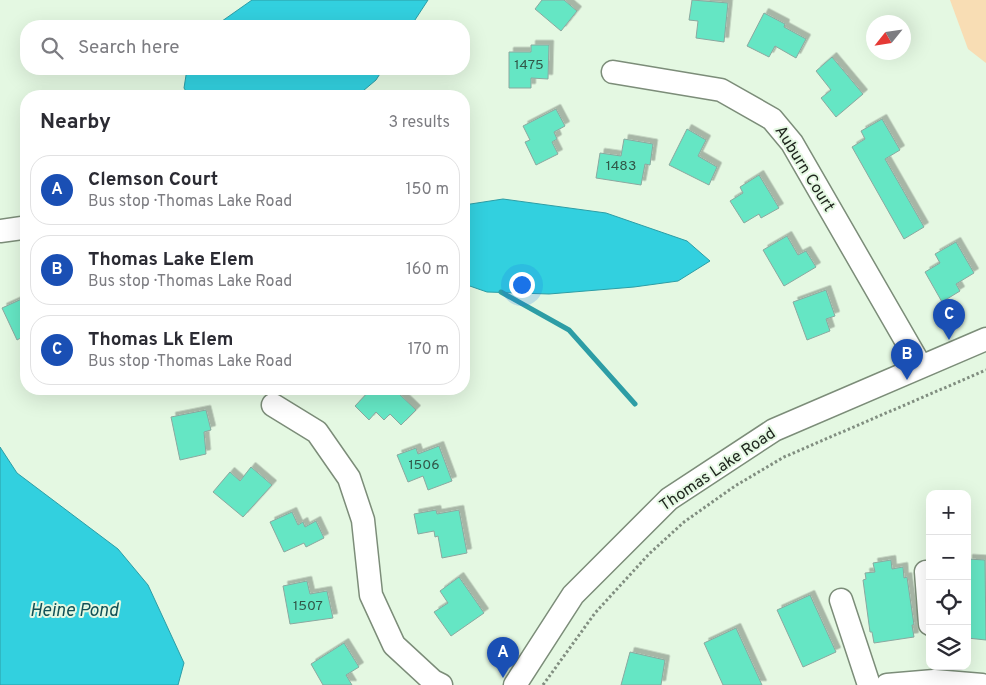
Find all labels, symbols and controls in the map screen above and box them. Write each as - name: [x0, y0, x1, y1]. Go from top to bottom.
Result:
- north arrow: [866, 15, 911, 60]
- search box: [20, 20, 470, 75]
- icon: search: [38, 34, 66, 62]
- text: Search here: [78, 36, 180, 60]
- house number: 1475: [514, 57, 544, 74]
- text: Nearby: [40, 109, 111, 136]
- text: 3 results: [388, 113, 450, 133]
- street label: Auburn Court: [770, 122, 838, 216]
- house number: 1483: [606, 158, 636, 175]
- text: Clemson Court: [88, 168, 218, 192]
- text: A: [51, 180, 63, 200]
- text: 150 m: [406, 180, 449, 200]
- text: Bus stop · Thomas Lake Road: [88, 192, 292, 212]
- text: Thomas Lake Elem: [88, 248, 254, 272]
- text: B: [51, 260, 63, 280]
- text: 160 m: [406, 260, 449, 280]
- text: Bus stop · Thomas Lake Road: [88, 272, 292, 292]
- your location: [509, 272, 535, 298]
- pin: C: [933, 299, 965, 340]
- text: Thomas Lk Elem: [88, 328, 234, 352]
- pin: B: [891, 339, 923, 380]
- text: C: [52, 340, 62, 360]
- text: 170 m: [408, 340, 449, 360]
- text: Bus stop · Thomas Lake Road: [88, 352, 292, 372]
- street label: Thomas Lake Road: [656, 424, 780, 516]
- house number: 1506: [408, 457, 440, 474]
- map controls: [926, 490, 971, 670]
- button: +: [926, 490, 971, 535]
- button: −: [926, 535, 971, 580]
- button: locate: [926, 580, 971, 625]
- house number: 1507: [293, 598, 323, 615]
- water label: Heine Pond: [30, 600, 119, 623]
- button: layers: [926, 625, 971, 670]
- pin: A: [487, 637, 519, 678]

